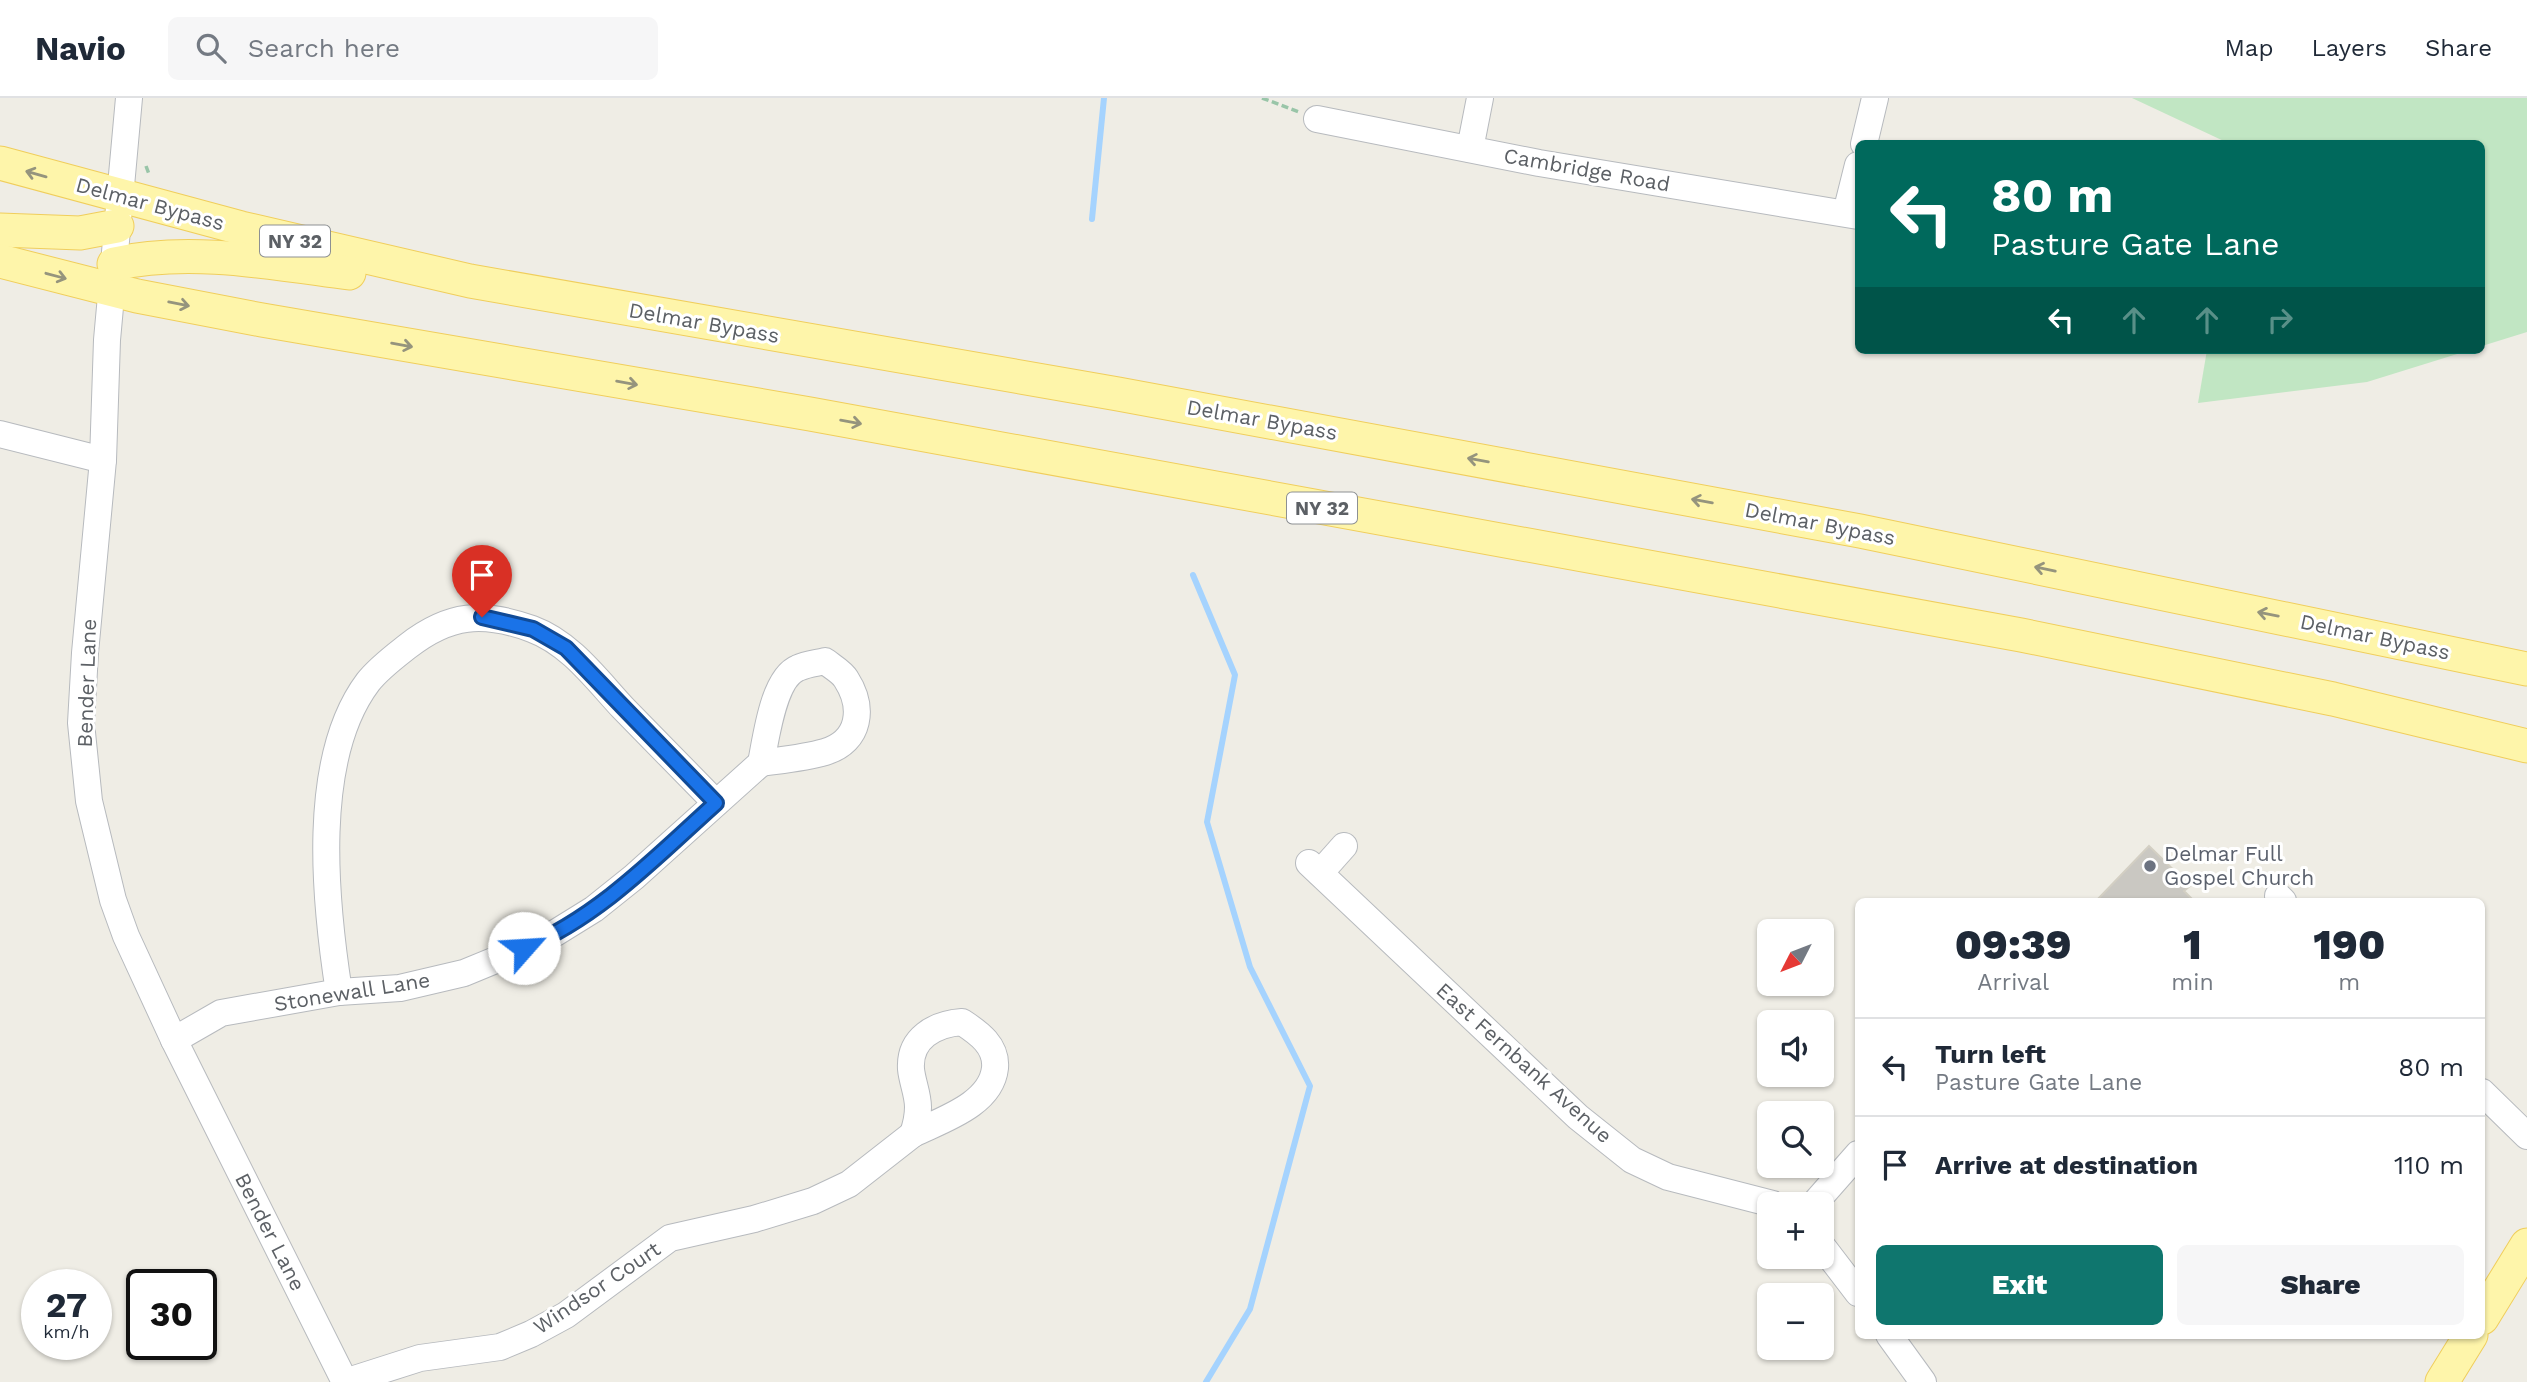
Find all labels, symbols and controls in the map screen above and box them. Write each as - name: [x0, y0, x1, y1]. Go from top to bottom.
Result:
- search box: [168, 17, 658, 80]
- text: Navio: [35, 29, 126, 68]
- icon: search: [192, 29, 230, 67]
- text: Search here: [248, 33, 400, 63]
- text: Map: [2225, 34, 2273, 62]
- text: Layers: [2311, 34, 2387, 62]
- text: Share: [2425, 34, 2492, 62]
- street label: Cambridge Road: [1502, 143, 1672, 196]
- one-way arrow: [26, 166, 48, 179]
- text: 80 m: [1991, 166, 2113, 224]
- icon: left: [1876, 168, 1967, 259]
- street label: Delmar Bypass: [73, 172, 227, 235]
- road number: NY 32: [260, 225, 330, 256]
- text: Pasture Gate Lane: [1991, 225, 2280, 263]
- one-way arrow: [44, 270, 67, 283]
- street label: Delmar Bypass: [627, 297, 781, 348]
- one-way arrow: [167, 298, 190, 311]
- icon: left: [2042, 301, 2080, 339]
- icon: ahead: [2115, 301, 2153, 339]
- icon: ahead: [2188, 301, 2226, 339]
- icon: right: [2261, 301, 2299, 339]
- one-way arrow: [391, 338, 413, 352]
- one-way arrow: [615, 377, 638, 390]
- street label: Delmar Bypass: [1185, 394, 1339, 445]
- one-way arrow: [839, 416, 862, 429]
- one-way arrow: [1467, 453, 1490, 466]
- road number: NY 32: [1287, 492, 1357, 524]
- one-way arrow: [1691, 494, 1714, 508]
- street label: Delmar Bypass: [1743, 497, 1897, 550]
- pin: [452, 545, 512, 617]
- icon: arrive: [463, 556, 501, 594]
- one-way arrow: [2034, 562, 2057, 576]
- one-way arrow: [2257, 607, 2280, 621]
- street label: Delmar Bypass: [2298, 608, 2452, 665]
- street label: Bender Lane: [72, 618, 101, 748]
- place label: Delmar Full Gospel Church: [2164, 841, 2314, 890]
- marker: Delmar Full Gospel Church: [2142, 858, 2158, 874]
- position arrow: [487, 911, 561, 985]
- north arrow: [1757, 919, 1834, 996]
- map controls: [1757, 919, 1834, 1360]
- text: 09:39: [1955, 920, 2072, 969]
- text: 1: [2183, 920, 2202, 969]
- text: 190: [2313, 920, 2385, 969]
- street label: Stonewall Lane: [272, 967, 432, 1016]
- text: Arrival: [1977, 969, 2049, 996]
- text: min: [2171, 969, 2214, 996]
- text: m: [2338, 969, 2360, 996]
- street label: East Fernbank Avenue: [1431, 977, 1617, 1148]
- button: sound: [1757, 1010, 1834, 1087]
- text: Turn left: [1935, 1039, 2046, 1069]
- icon: left: [1876, 1048, 1914, 1086]
- text: 80 m: [2398, 1052, 2464, 1082]
- text: Pasture Gate Lane: [1935, 1069, 2142, 1096]
- button: search: [1757, 1101, 1834, 1178]
- icon: arrive: [1876, 1146, 1914, 1184]
- text: Arrive at destination: [1935, 1150, 2198, 1180]
- text: 110 m: [2394, 1150, 2464, 1180]
- street label: Bender Lane: [230, 1169, 311, 1295]
- button: +: [1757, 1192, 1834, 1269]
- street label: Windsor Court: [529, 1236, 665, 1339]
- button: Exit: [1876, 1245, 2163, 1325]
- button: Share: [2177, 1245, 2464, 1325]
- speed limit sign: 30: [126, 1269, 217, 1360]
- button: −: [1757, 1283, 1834, 1360]
- text: 27: [46, 1284, 87, 1326]
- text: km/h: [43, 1321, 90, 1342]

